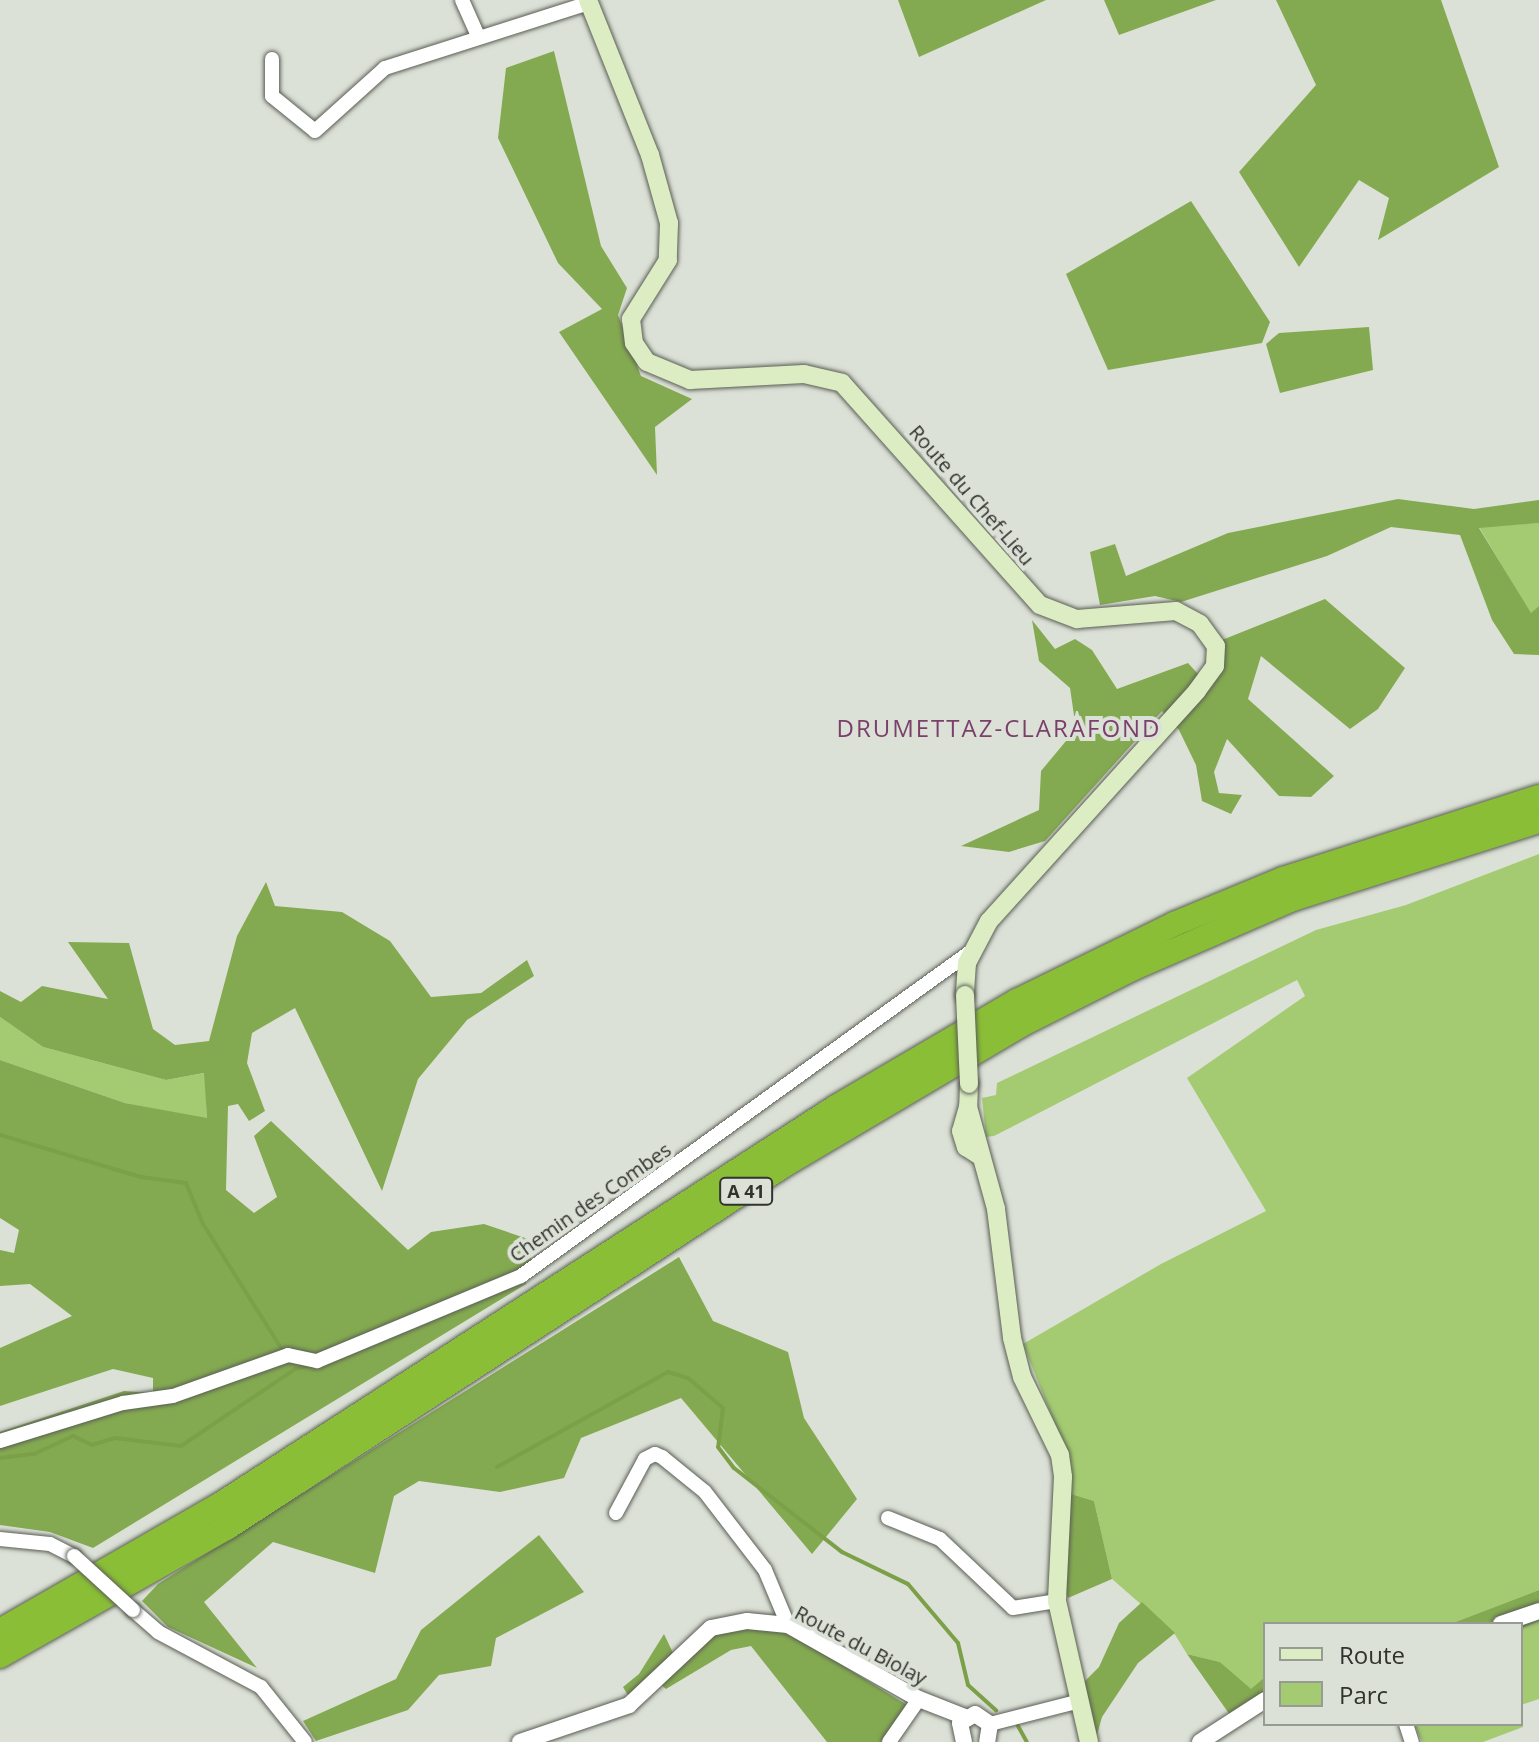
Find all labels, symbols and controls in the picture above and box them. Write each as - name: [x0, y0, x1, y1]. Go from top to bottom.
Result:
- street label: Route du Chef-Lieu: [905, 420, 1039, 570]
- district label: DRUMETTAZ-CLARAFOND: [836, 714, 1162, 742]
- street label: Chemin des Combes: [505, 1137, 675, 1267]
- road number: A 41: [718, 1177, 774, 1205]
- street label: Route du Biolay: [791, 1600, 931, 1690]
- legend: [1263, 1622, 1523, 1726]
- text: Route: [1339, 1638, 1405, 1671]
- text: Parc: [1339, 1678, 1388, 1711]

